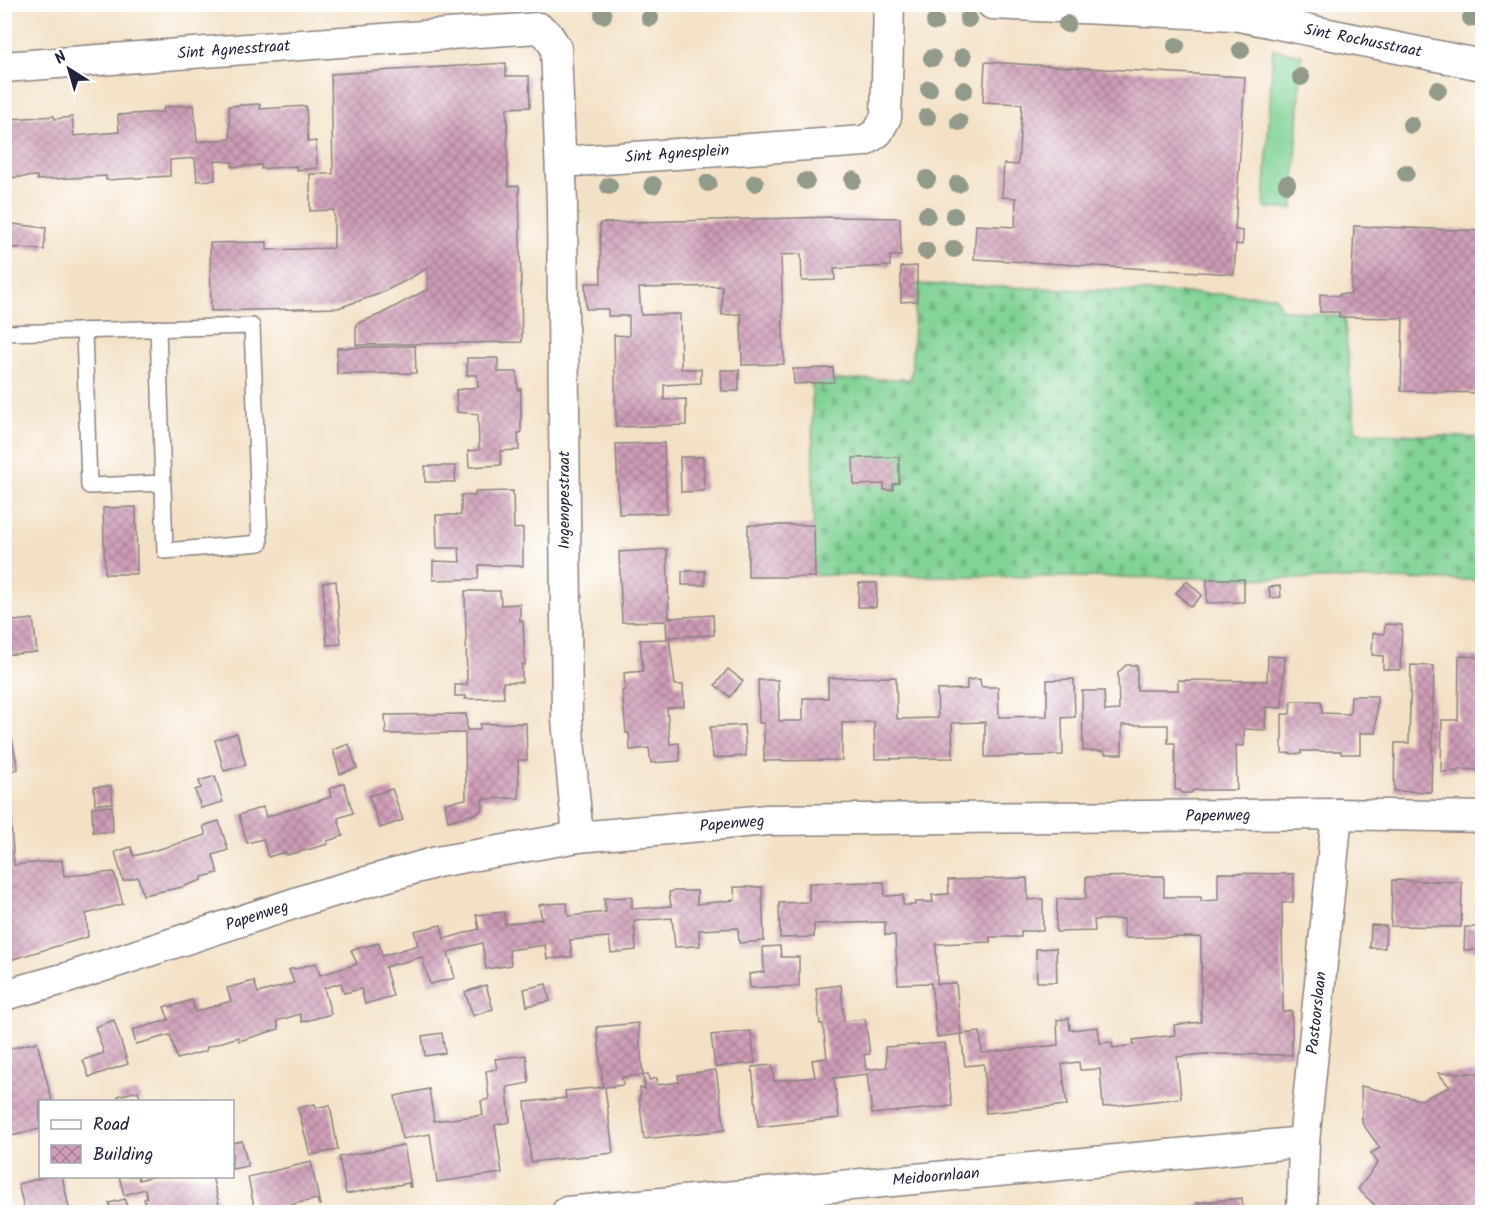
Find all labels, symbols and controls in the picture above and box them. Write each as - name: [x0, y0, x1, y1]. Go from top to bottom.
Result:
- street label: Sint Rochusstraat: [1302, 17, 1425, 65]
- street label: Sint Agnesstraat: [177, 34, 292, 66]
- north arrow: [39, 39, 99, 99]
- text: N: [49, 45, 72, 71]
- street label: Sint Agnesplein: [624, 138, 730, 170]
- street label: Ingenopestraat: [552, 450, 577, 549]
- street label: Papenweg: [1185, 803, 1251, 829]
- street label: Papenweg: [698, 809, 766, 839]
- street label: Papenweg: [222, 894, 292, 938]
- street label: Pastoorslaan: [1300, 970, 1334, 1056]
- legend: [39, 1100, 234, 1178]
- text: Road: [93, 1111, 130, 1140]
- text: Building: [93, 1141, 153, 1170]
- street label: Meidoornlaan: [891, 1161, 981, 1193]

